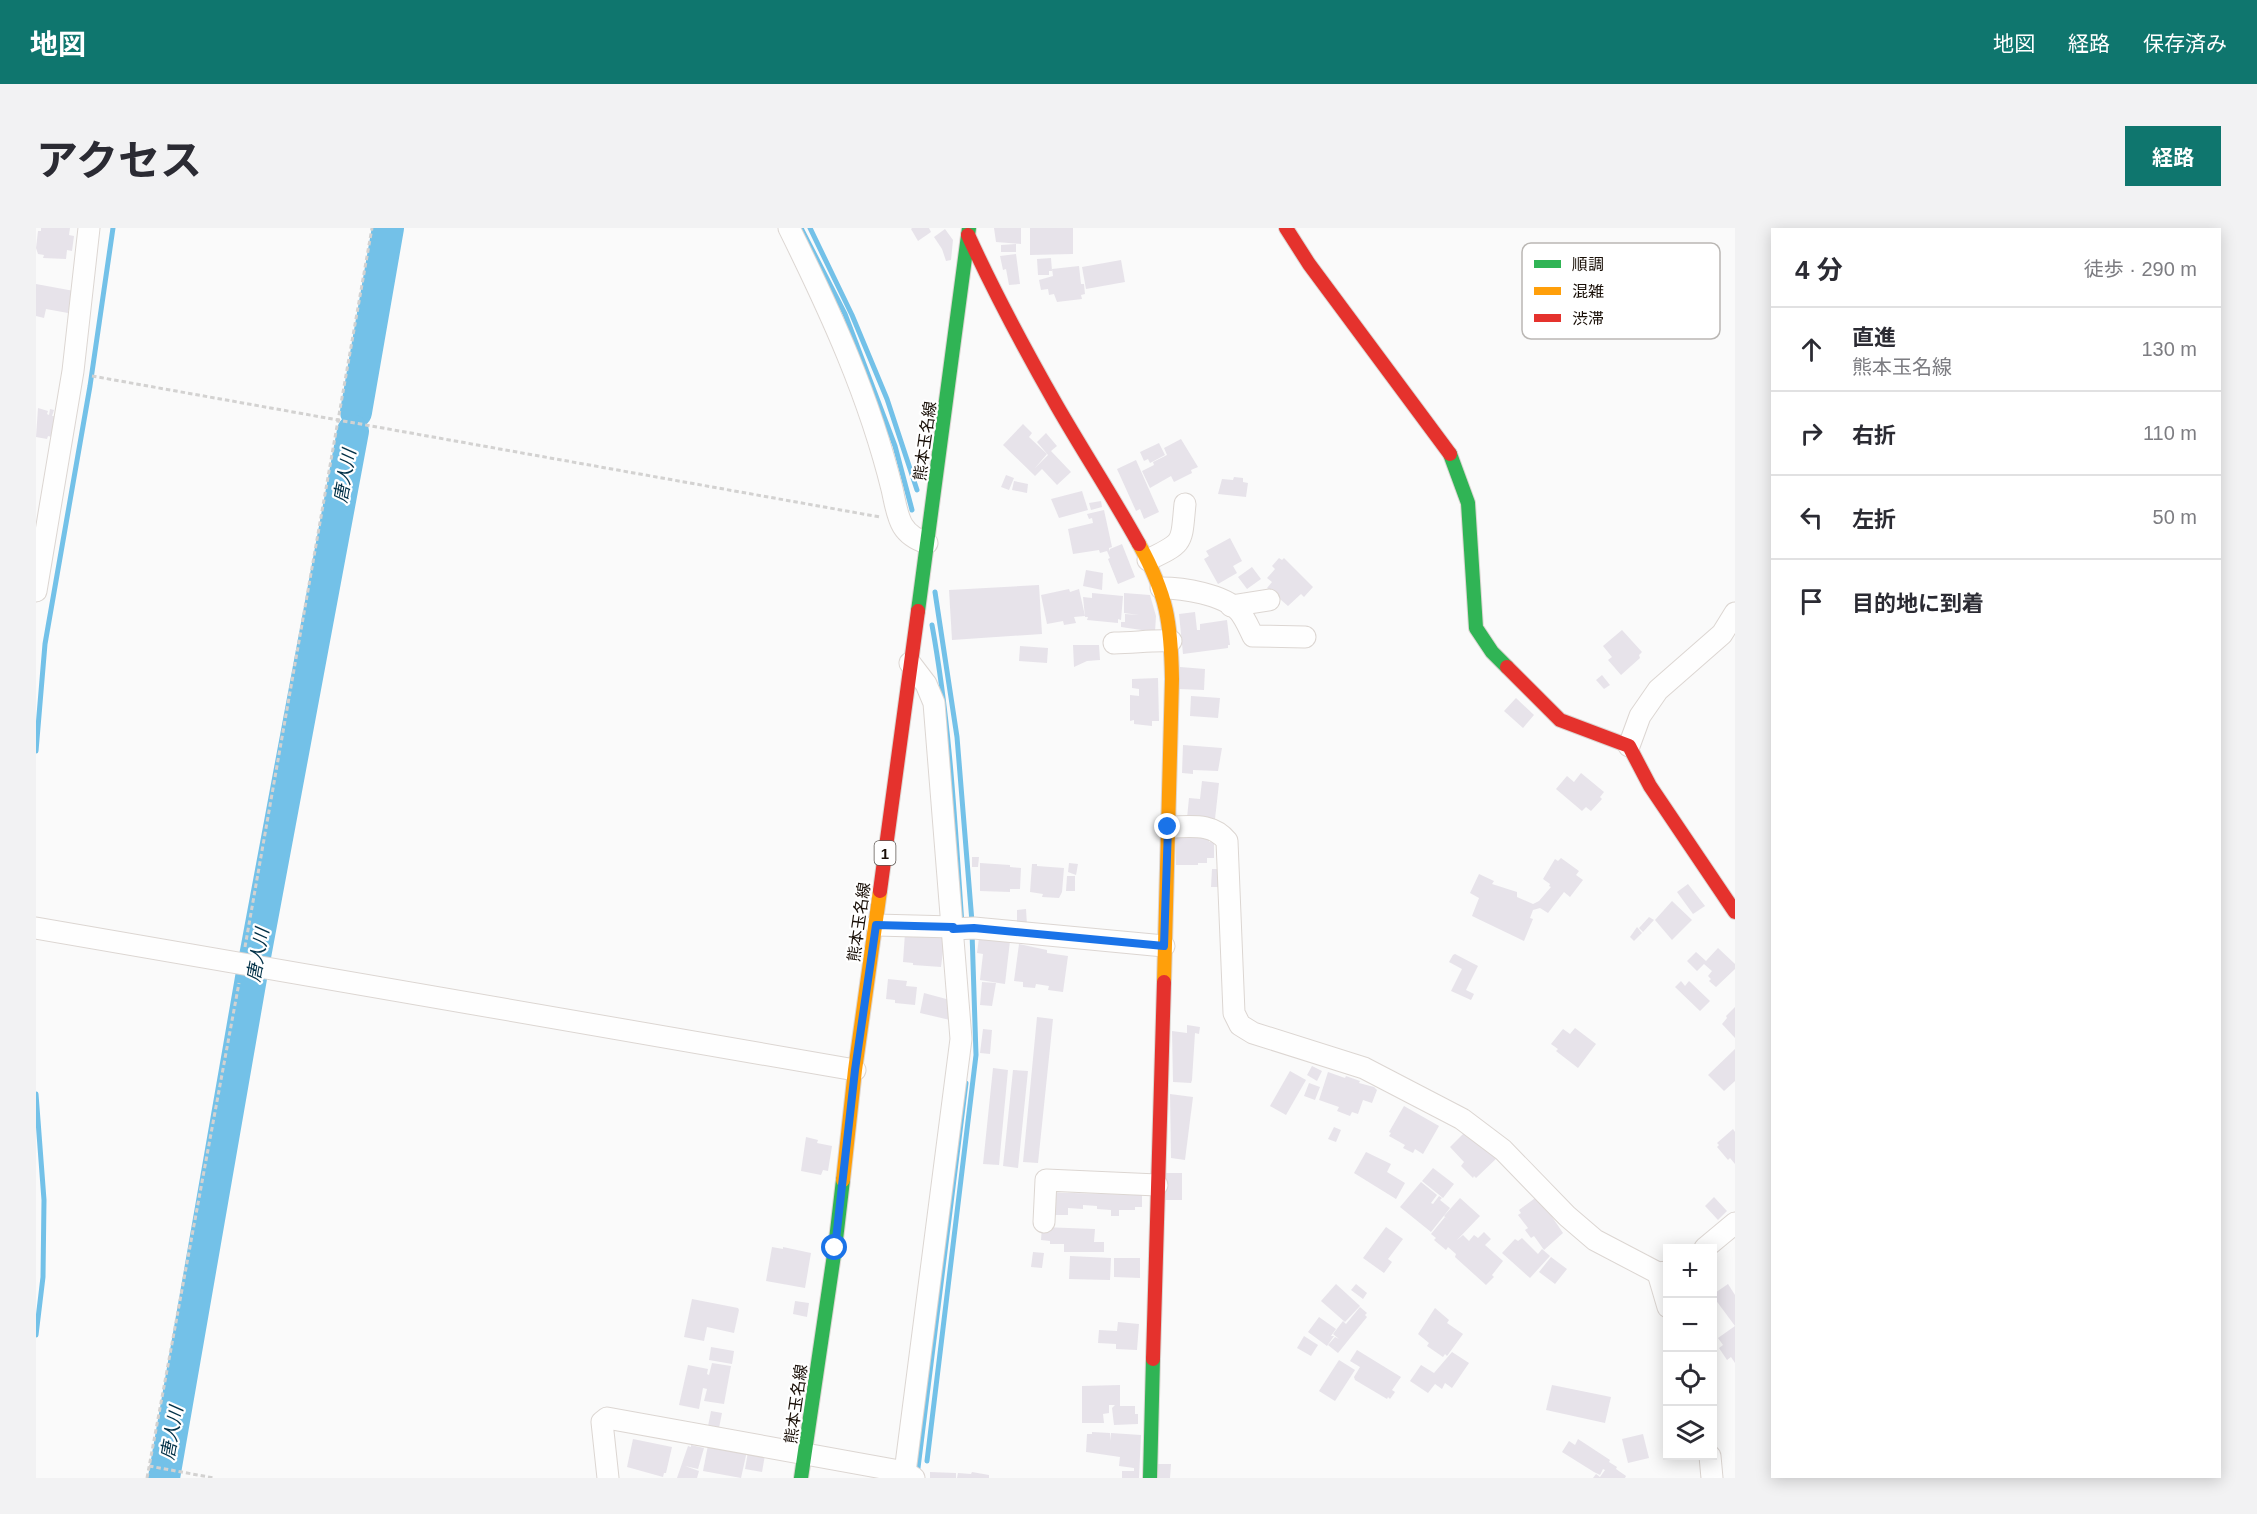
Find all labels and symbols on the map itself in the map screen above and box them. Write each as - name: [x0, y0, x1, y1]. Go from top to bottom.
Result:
- legend: [1522, 243, 1720, 339]
- text: 順調: [1572, 256, 1604, 273]
- text: 混雑: [1572, 283, 1604, 300]
- text: 渋滞: [1572, 310, 1604, 327]
- street label: 熊本玉名線: [911, 400, 939, 482]
- water label: 唐人川: [330, 446, 360, 504]
- route end: [1154, 813, 1180, 839]
- road number: 1: [874, 841, 896, 865]
- street label: 熊本玉名線: [845, 881, 873, 963]
- water label: 唐人川: [243, 925, 273, 983]
- route start: [821, 1234, 847, 1260]
- street label: 熊本玉名線: [782, 1363, 810, 1445]
- water label: 唐人川: [157, 1403, 187, 1461]

